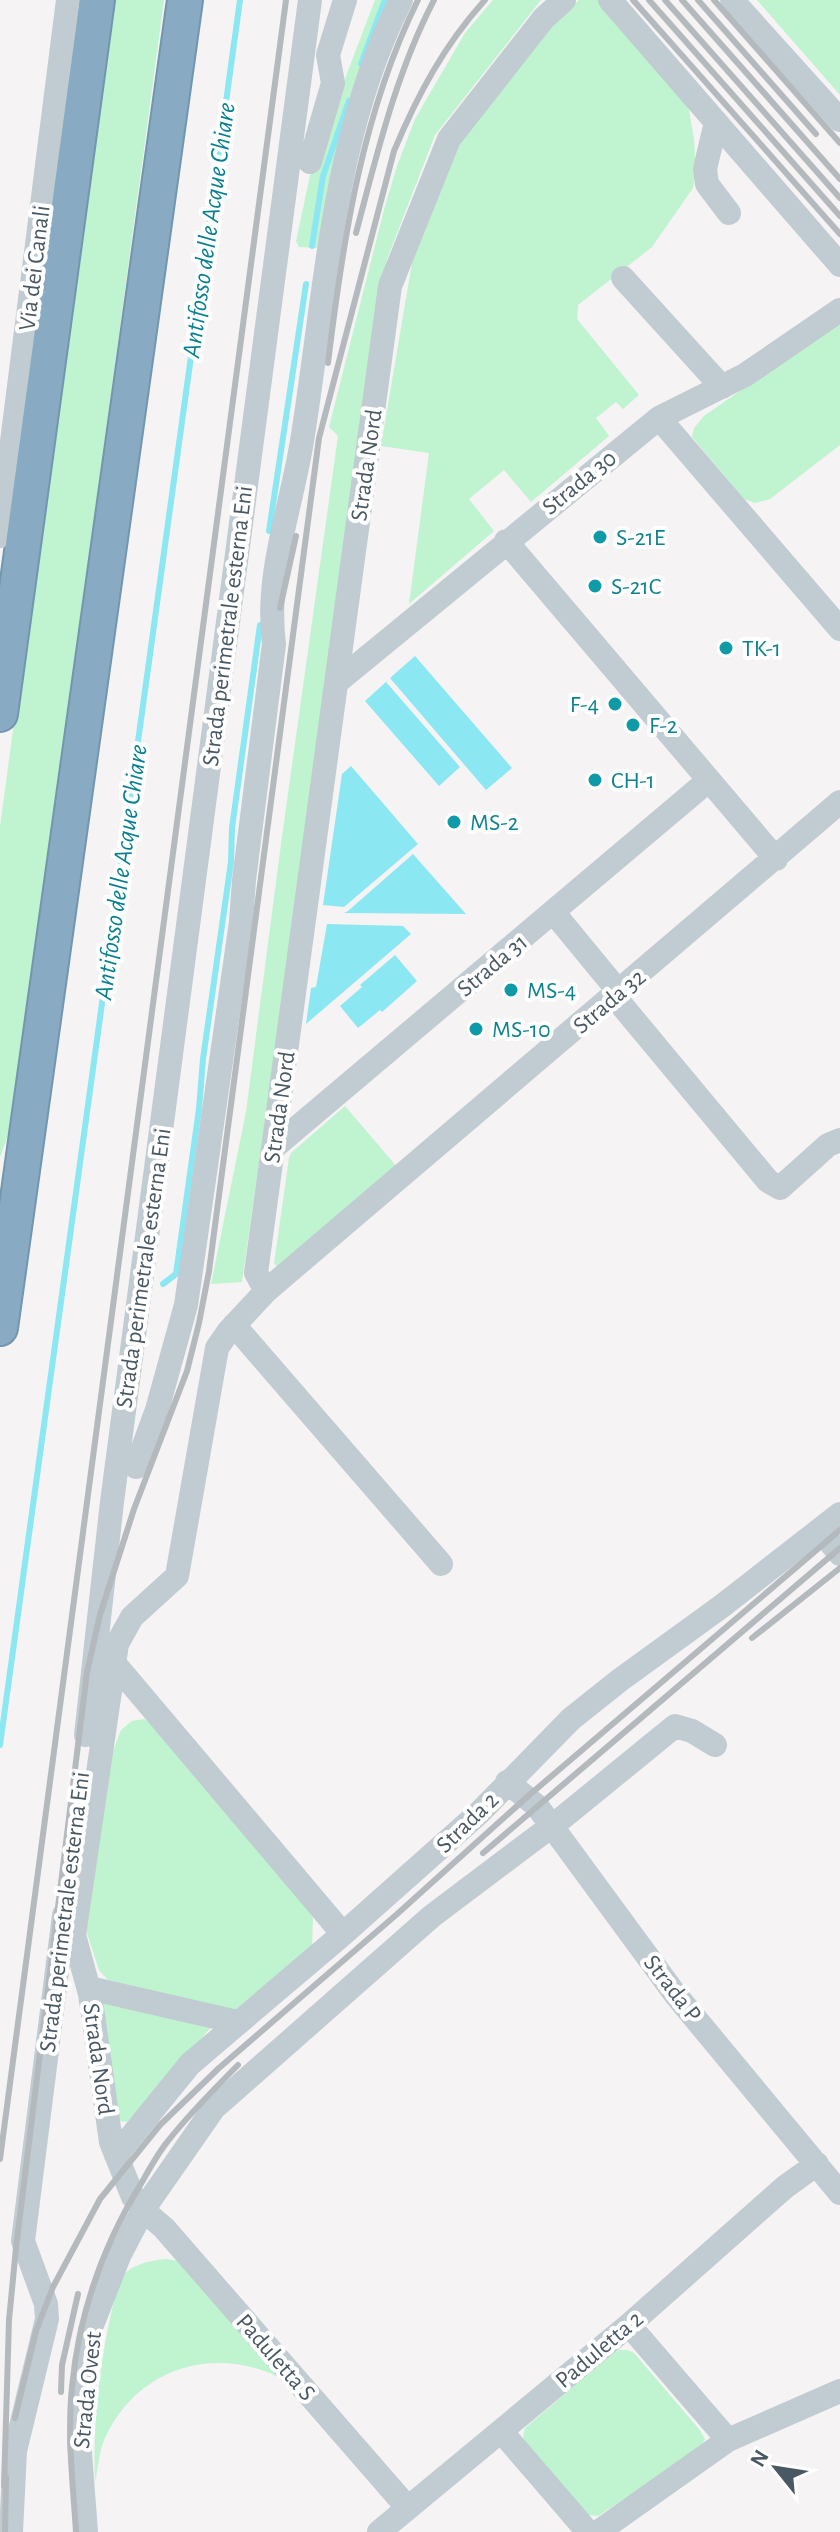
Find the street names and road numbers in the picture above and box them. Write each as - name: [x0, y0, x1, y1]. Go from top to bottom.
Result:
- street label: Via dei Canali: [15, 204, 55, 332]
- street label: Strada Nord: [347, 408, 387, 523]
- street label: Strada 30: [538, 446, 621, 520]
- street label: Strada perimetrale esterna Eni: [199, 485, 257, 768]
- street label: Strada 31: [453, 930, 532, 1002]
- street label: Strada 32: [569, 965, 650, 1039]
- street label: Strada Nord: [260, 1050, 300, 1165]
- street label: Strada perimetrale esterna Eni: [112, 1127, 176, 1410]
- street label: Strada perimetrale esterna Eni: [36, 1771, 94, 2054]
- street label: Strada 2: [432, 1788, 503, 1858]
- street label: Strada P: [639, 1951, 706, 2027]
- street label: Strada Nord: [78, 2002, 118, 2117]
- street label: Paduletta 2: [551, 2307, 648, 2393]
- street label: Paduletta S: [231, 2310, 319, 2406]
- street label: Strada Ovest: [70, 2330, 106, 2450]

